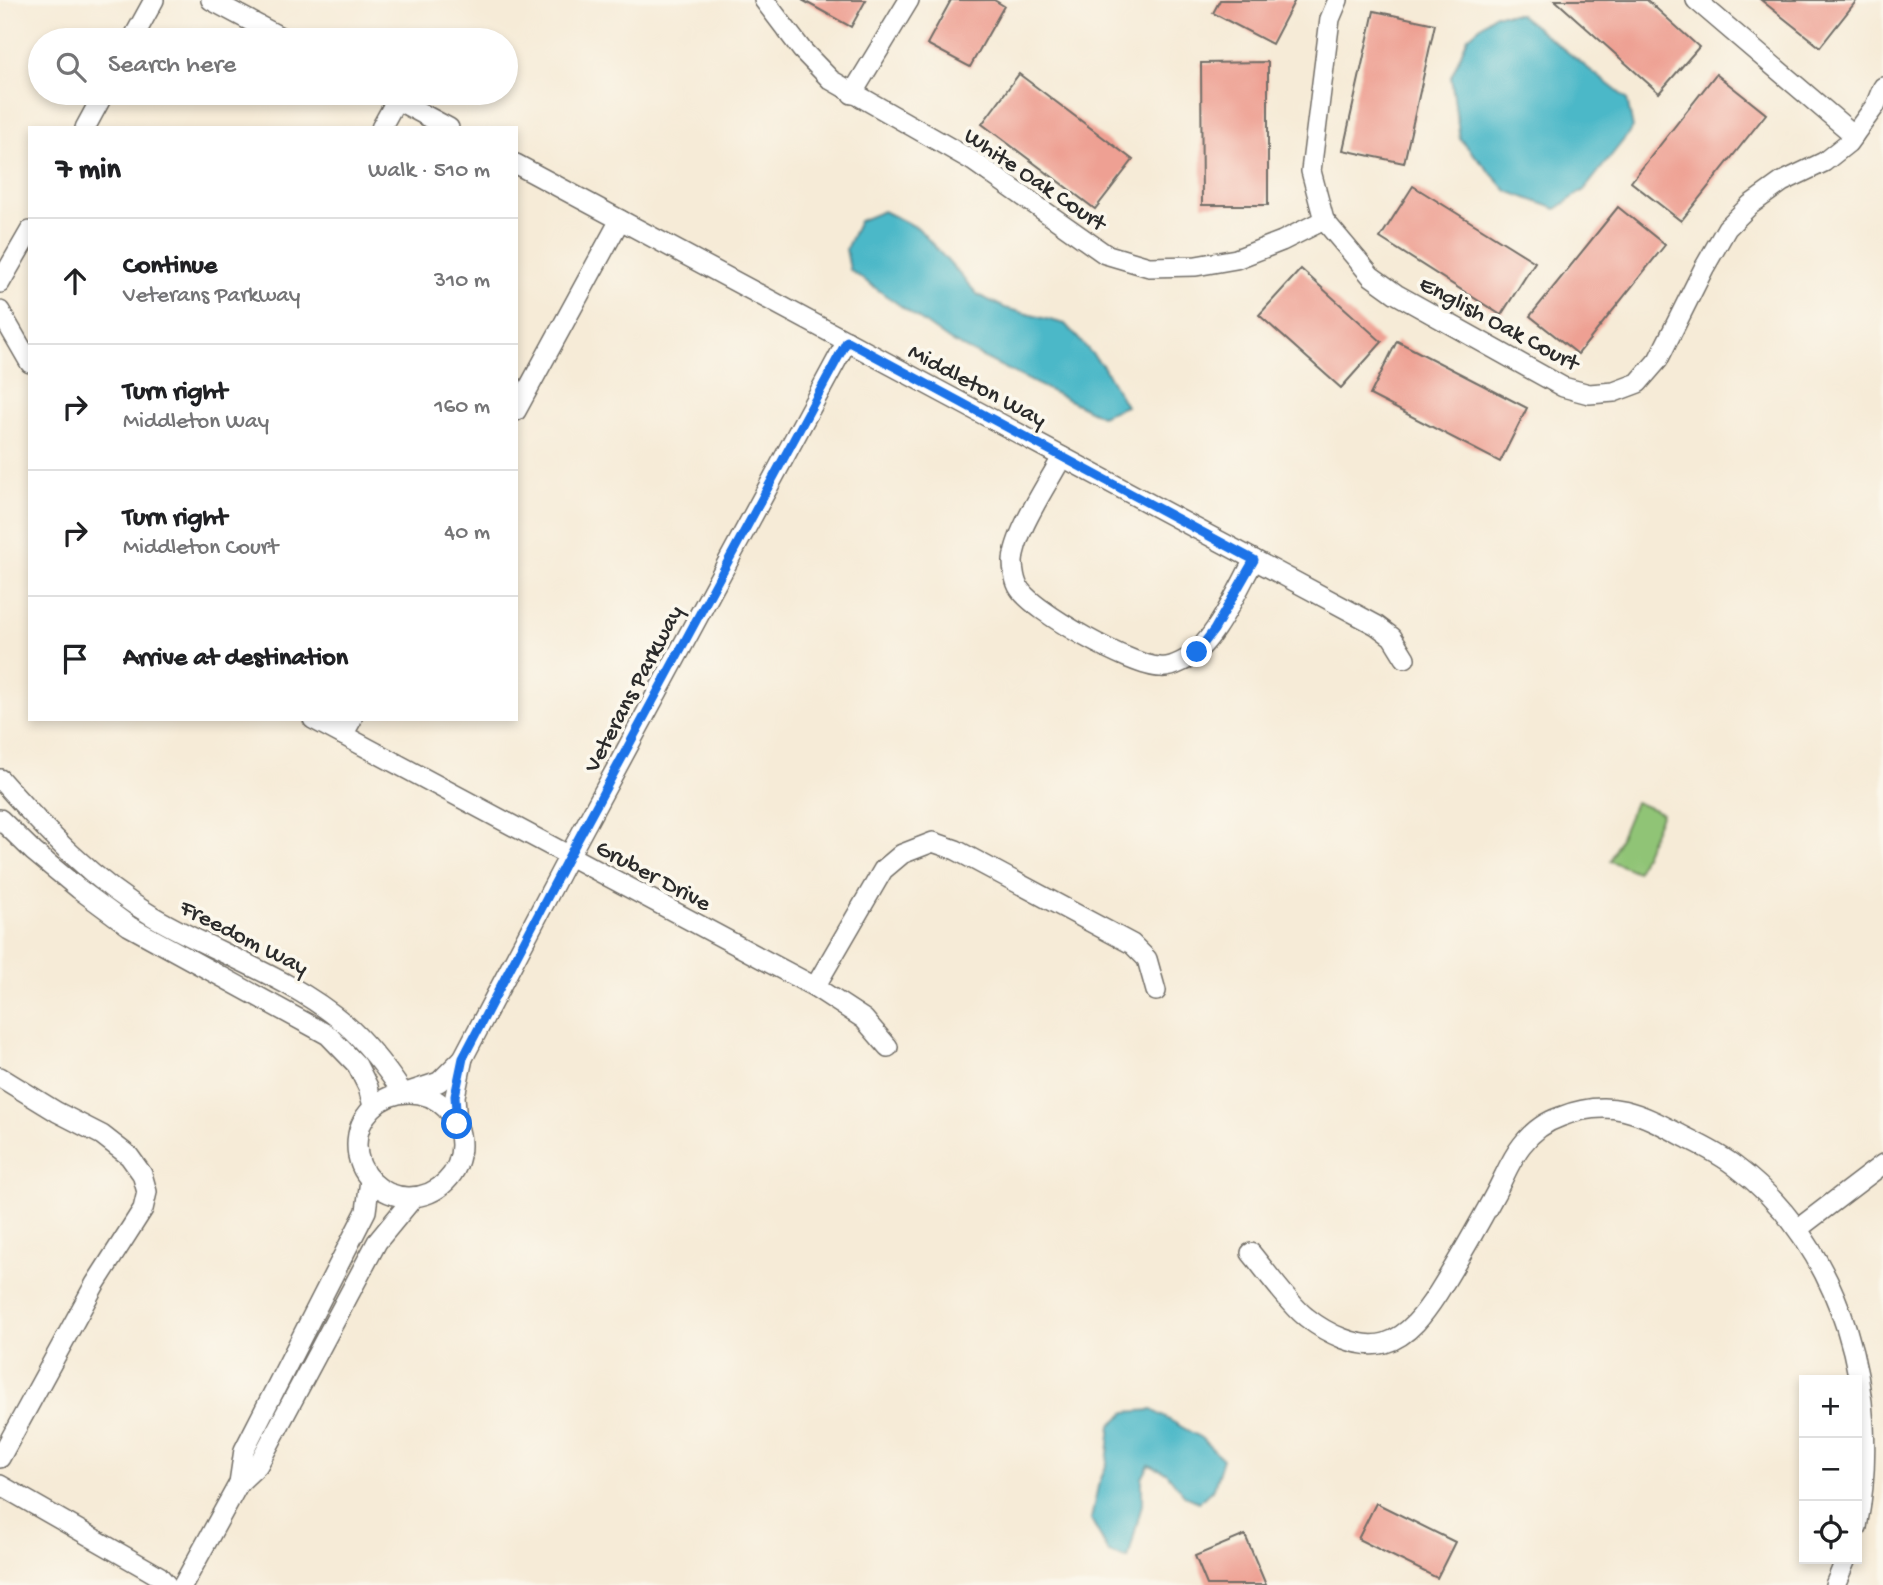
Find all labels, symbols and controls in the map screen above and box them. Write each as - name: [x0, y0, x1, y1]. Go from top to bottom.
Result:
- search box: [28, 28, 518, 105]
- icon: search: [52, 48, 90, 86]
- text: Search here: [108, 51, 236, 82]
- street label: White Oak Court: [957, 123, 1113, 240]
- text: 7 min: [56, 154, 121, 189]
- text: Walk · 510 m: [368, 158, 490, 185]
- text: Continue: [123, 252, 217, 283]
- icon: ahead: [56, 262, 94, 300]
- text: 310 m: [434, 268, 490, 295]
- street label: English Oak Court: [1413, 271, 1585, 380]
- text: Veterans Parkway: [123, 283, 300, 310]
- street label: Middleton Way: [902, 338, 1051, 436]
- text: Turn right: [123, 378, 227, 409]
- icon: right: [56, 388, 94, 426]
- text: 160 m: [434, 394, 490, 421]
- text: Middleton Way: [123, 409, 269, 436]
- text: Turn right: [123, 504, 227, 535]
- icon: right: [56, 514, 94, 552]
- text: 40 m: [444, 520, 490, 547]
- text: Middleton Court: [123, 535, 278, 562]
- street label: Veterans Parkway: [578, 601, 691, 779]
- route end: [1181, 636, 1212, 667]
- icon: arrive: [56, 640, 94, 678]
- text: Arrive at destination: [123, 644, 348, 675]
- street label: Gruber Drive: [590, 835, 716, 920]
- street label: Freedom Way: [173, 894, 313, 984]
- route start: [441, 1108, 472, 1139]
- map controls: [1799, 1375, 1862, 1564]
- button: +: [1799, 1375, 1862, 1438]
- button: −: [1799, 1438, 1862, 1501]
- button: locate: [1799, 1501, 1862, 1564]

